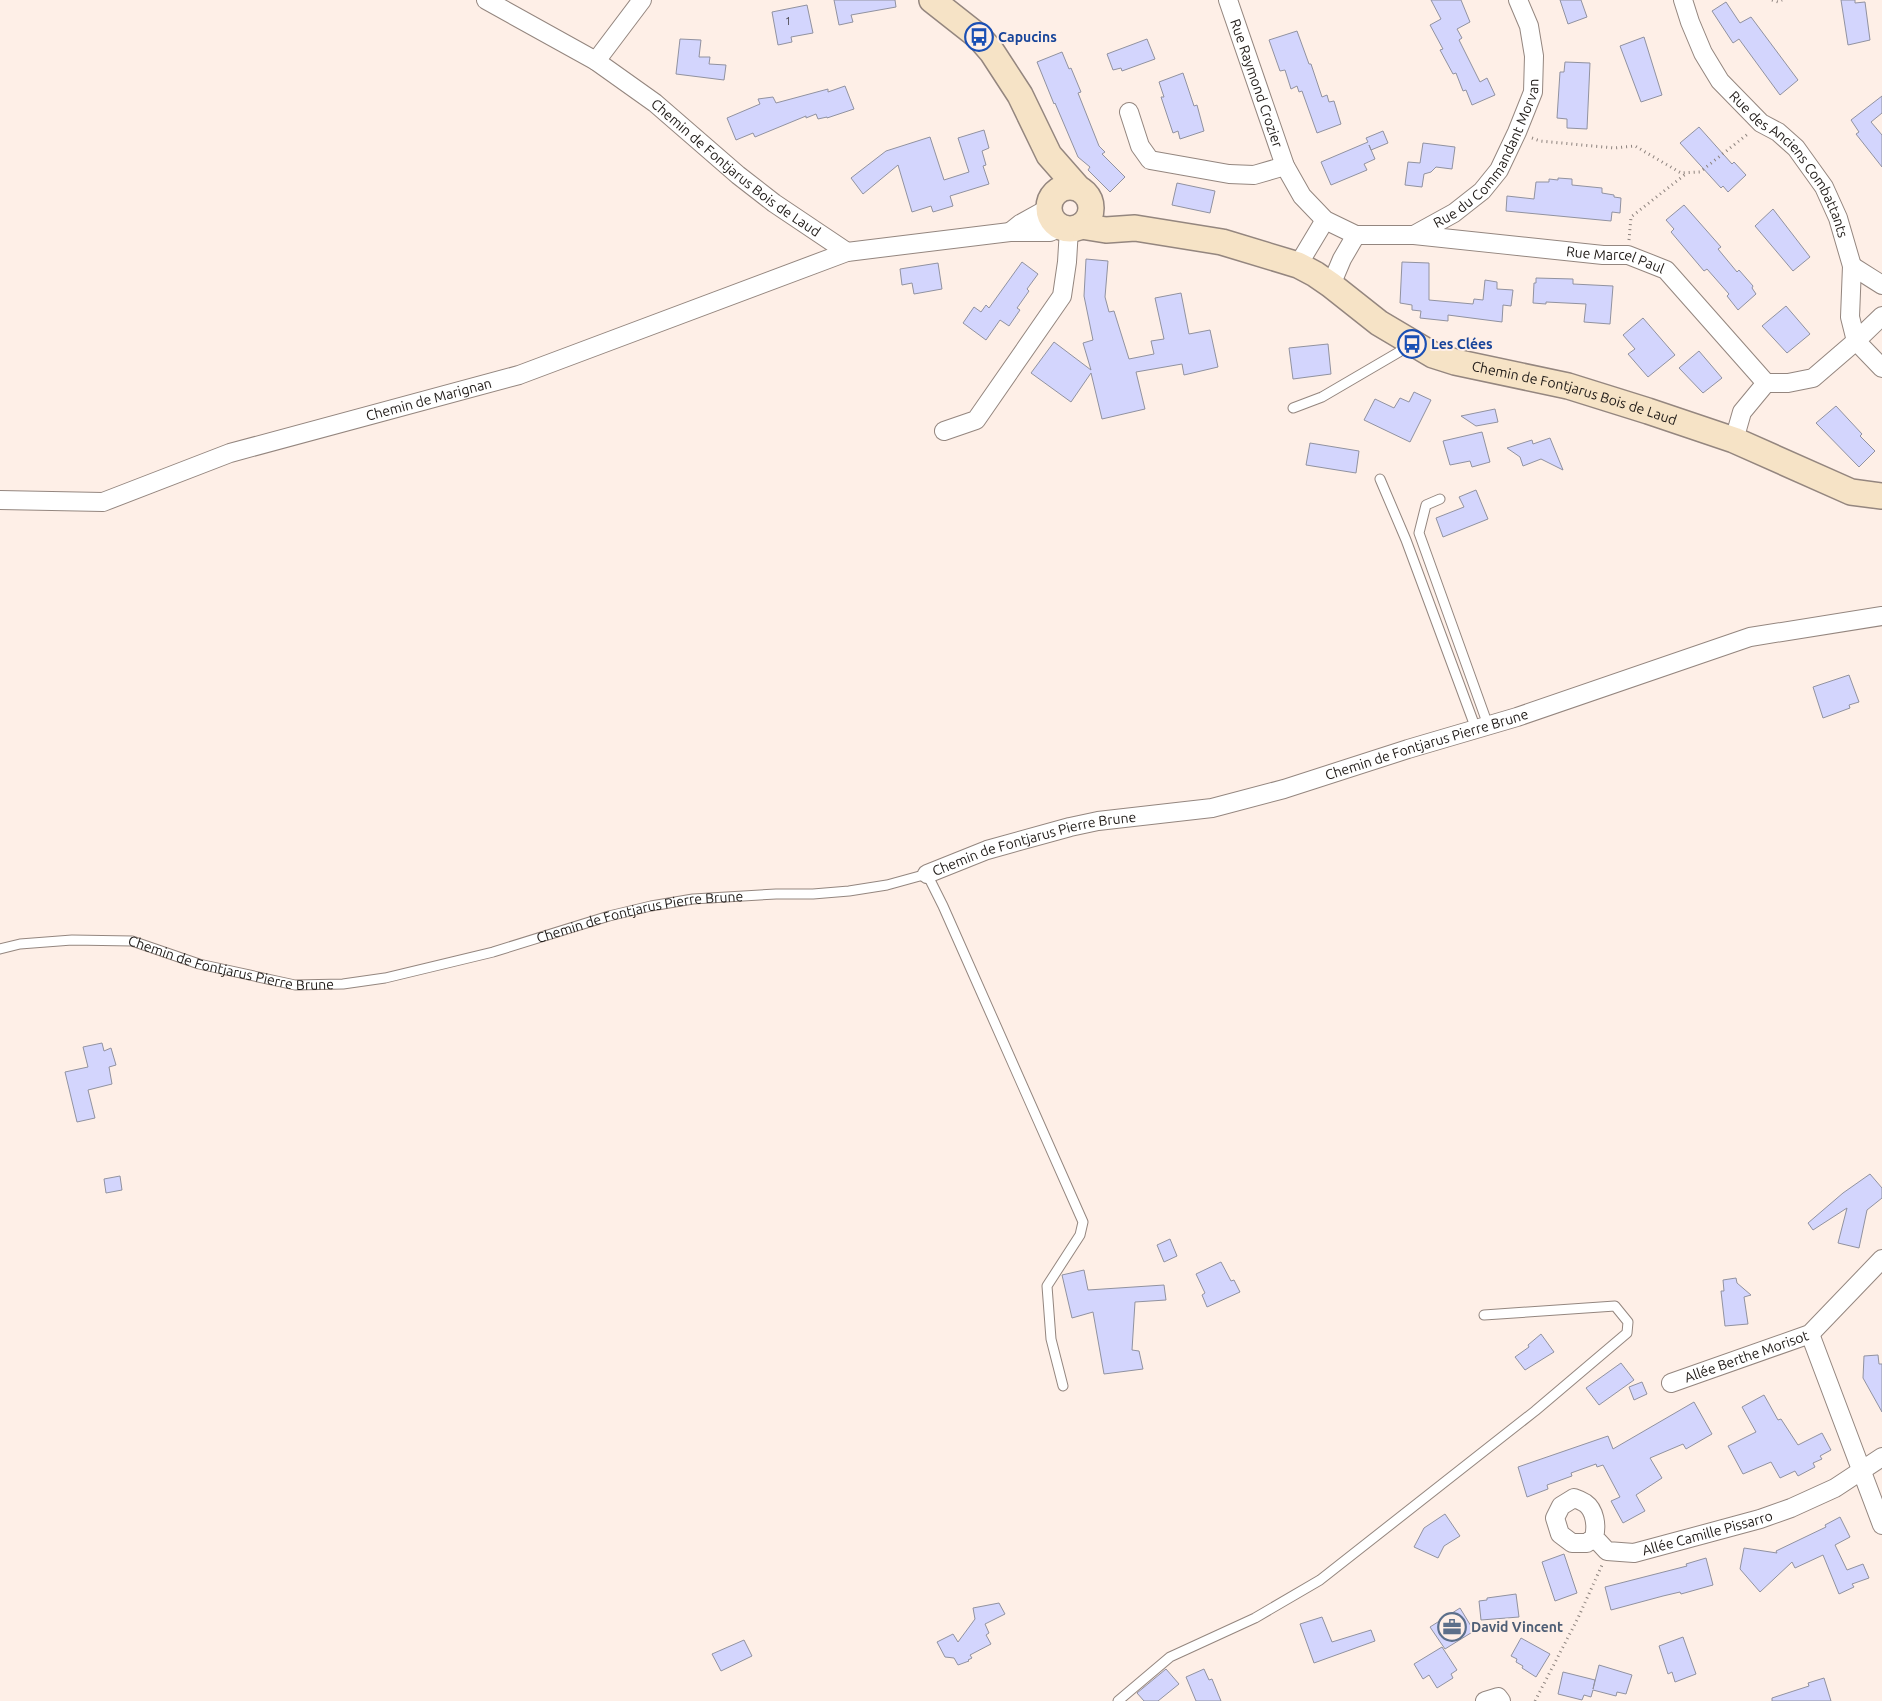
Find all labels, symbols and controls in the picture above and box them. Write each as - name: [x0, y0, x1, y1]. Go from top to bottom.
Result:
- house number: 1: [785, 15, 791, 27]
- street label: Rue Raymond Crozier: [1227, 17, 1286, 150]
- bus stop icon: Capucins: [964, 22, 994, 52]
- place label: Capucins: [998, 29, 1057, 45]
- street label: Rue du Commandant Morvan: [1431, 78, 1541, 231]
- street label: Rue des Anciens Combattants: [1726, 88, 1851, 239]
- street label: Chemin de Fontjarus Bois de Laud: [648, 96, 824, 240]
- street label: Rue Marcel Paul: [1565, 243, 1667, 277]
- bus stop icon: Les Clées: [1397, 329, 1427, 359]
- place label: Les Clées: [1431, 336, 1493, 352]
- street label: Chemin de Fontjarus Bois de Laud: [1470, 358, 1679, 428]
- street label: Chemin de Marignan: [364, 375, 493, 424]
- street label: Chemin de Fontjarus Pierre Brune: [1323, 706, 1530, 783]
- street label: Chemin de Fontjarus Pierre Brune: [930, 809, 1137, 879]
- street label: Chemin de Fontjarus Pierre Brune: [534, 888, 744, 946]
- street label: Chemin de Fontjarus Pierre Brune: [126, 932, 334, 993]
- street label: Allée Berthe Morisot: [1682, 1327, 1811, 1386]
- street label: Allée Camille Pissarro: [1640, 1507, 1775, 1558]
- office icon: David Vincent: [1437, 1612, 1467, 1642]
- place label: David Vincent: [1471, 1619, 1563, 1635]

